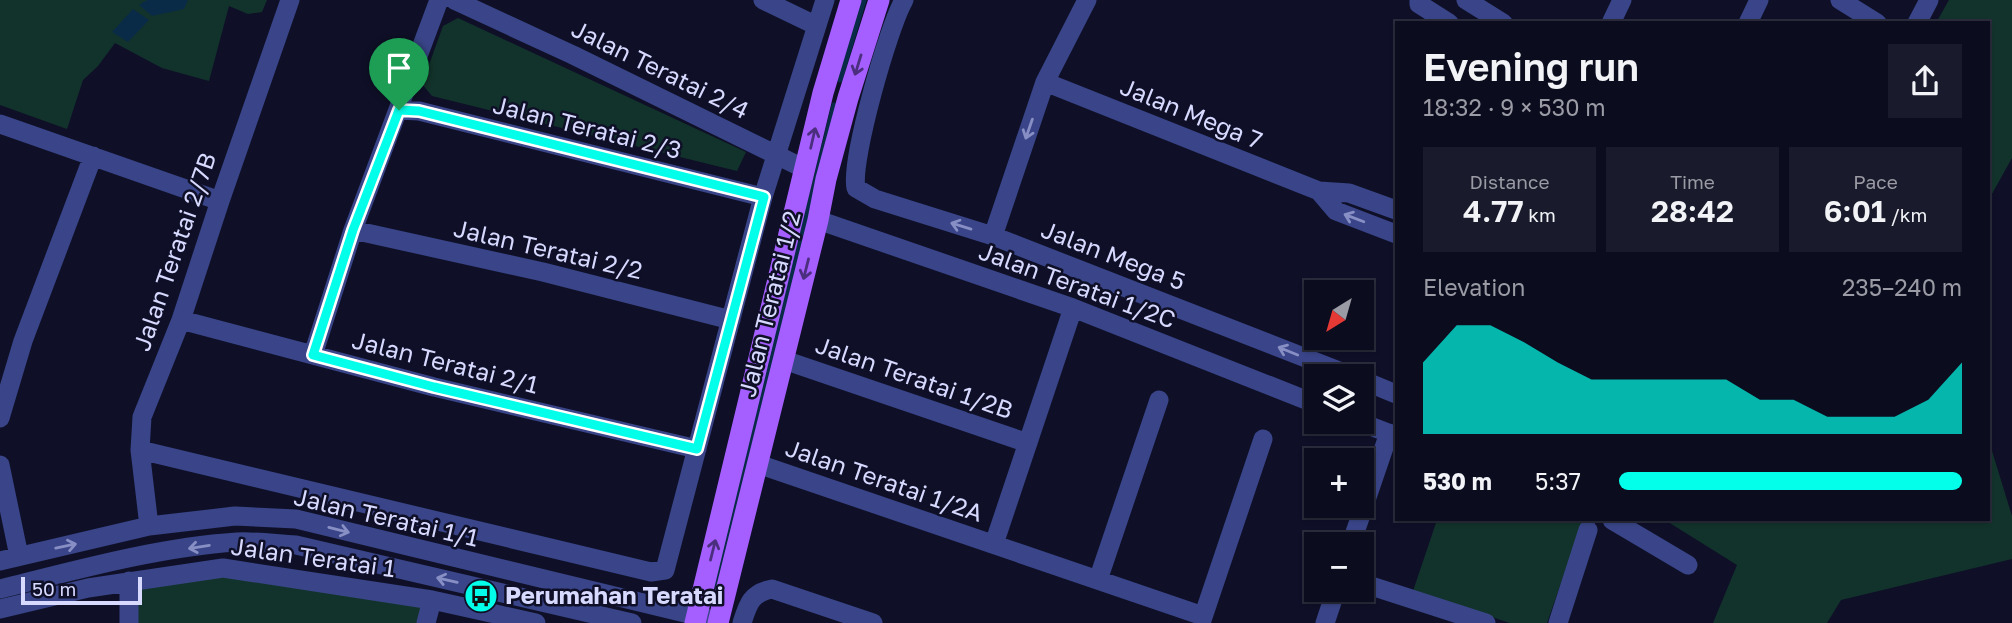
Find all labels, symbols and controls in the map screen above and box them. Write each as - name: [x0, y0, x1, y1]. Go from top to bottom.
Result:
- street label: Jalan Teratai 2/4: [567, 13, 754, 124]
- pin: [369, 38, 429, 110]
- text: Evening run: [1423, 44, 1639, 89]
- button: share: [1888, 44, 1962, 118]
- icon: arrive: [380, 49, 418, 87]
- one-way arrow: [851, 54, 864, 76]
- street label: Jalan Mega 7: [1116, 71, 1267, 154]
- street label: Jalan Teratai 2/3: [490, 89, 685, 164]
- text: 18:32 · 9 × 530 m: [1423, 93, 1606, 121]
- one-way arrow: [1022, 118, 1035, 140]
- one-way arrow: [807, 127, 820, 150]
- street label: Jalan Teratai 2/7B: [126, 149, 221, 354]
- text: Distance: [1470, 170, 1549, 193]
- text: Time: [1670, 170, 1715, 193]
- text: Pace: [1853, 170, 1898, 193]
- text: 4.77: [1463, 193, 1524, 229]
- text: 28:42: [1651, 193, 1734, 229]
- text: 6:01: [1824, 193, 1886, 229]
- text: km: [1524, 203, 1556, 226]
- text: /km: [1886, 203, 1927, 226]
- street label: Jalan Teratai 1/2: [731, 208, 806, 400]
- one-way arrow: [1343, 211, 1365, 223]
- street label: Jalan Teratai 2/2: [451, 213, 646, 284]
- street label: Jalan Mega 5: [1038, 214, 1190, 295]
- one-way arrow: [951, 219, 973, 232]
- street label: Jalan Teratai 1/2C: [975, 236, 1180, 334]
- one-way arrow: [799, 257, 812, 280]
- text: Elevation: [1423, 273, 1525, 301]
- text: 235–240 m: [1842, 273, 1962, 301]
- north arrow: [1304, 280, 1374, 350]
- map controls: [1304, 280, 1374, 602]
- street label: Jalan Teratai 2/1: [349, 324, 541, 399]
- street label: Jalan Teratai 1/2B: [812, 329, 1017, 424]
- one-way arrow: [1278, 343, 1300, 356]
- button: layers: [1304, 364, 1374, 434]
- street label: Jalan Teratai 1/2A: [782, 432, 987, 527]
- button: +: [1304, 448, 1374, 518]
- text: 530 m: [1423, 467, 1492, 495]
- text: 5:37: [1535, 467, 1581, 495]
- street label: Jalan Teratai 1/1: [291, 481, 481, 552]
- one-way arrow: [327, 524, 350, 537]
- street label: Jalan Teratai 1: [229, 531, 397, 582]
- button: −: [1304, 532, 1374, 602]
- one-way arrow: [54, 538, 77, 552]
- one-way arrow: [707, 539, 720, 562]
- one-way arrow: [188, 541, 211, 554]
- one-way arrow: [436, 573, 459, 586]
- scale bar: [21, 574, 142, 606]
- text: 50 m: [32, 577, 76, 600]
- bus stop icon: Perumahan Teratai: [462, 577, 500, 615]
- place label: Perumahan Teratai: [505, 580, 723, 609]

